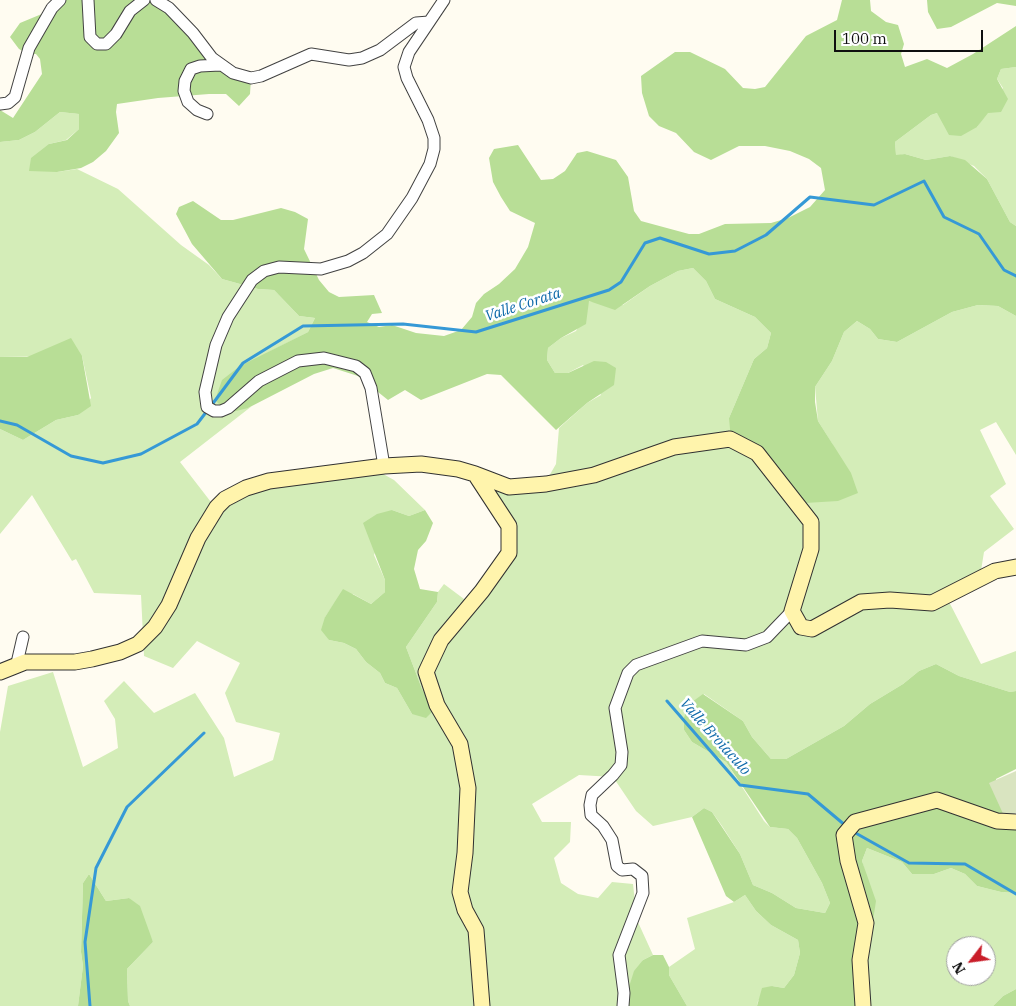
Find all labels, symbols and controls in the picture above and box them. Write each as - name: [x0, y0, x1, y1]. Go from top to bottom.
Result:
- scale bar: [836, 20, 985, 52]
- text: 100 m: [842, 29, 887, 48]
- water label: Valle Corata: [483, 284, 563, 326]
- water label: Valle Broiaculo: [676, 695, 754, 779]
- north arrow: [946, 936, 996, 986]
- text: N: [948, 959, 969, 977]

